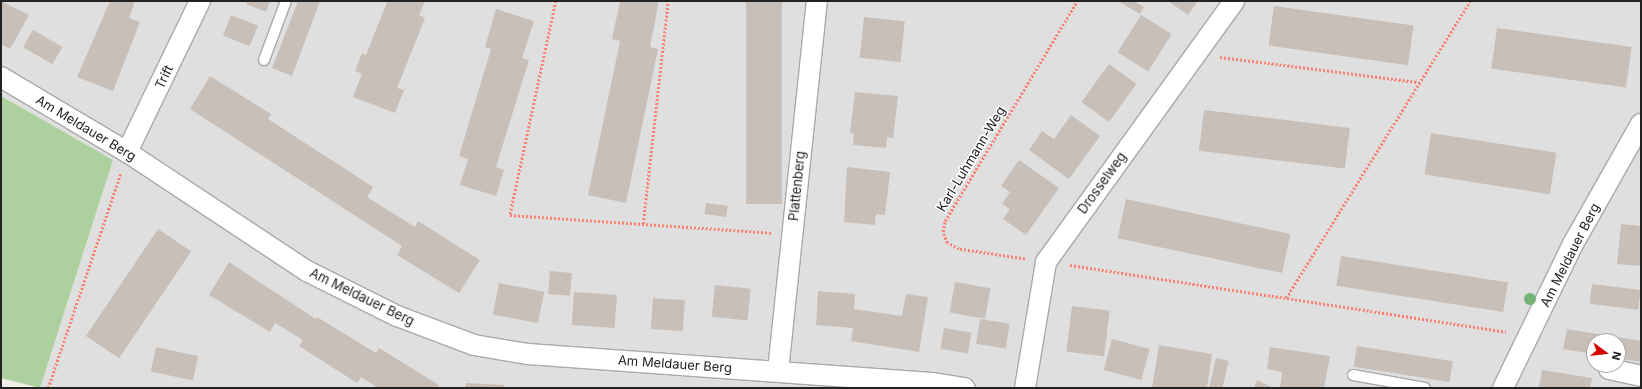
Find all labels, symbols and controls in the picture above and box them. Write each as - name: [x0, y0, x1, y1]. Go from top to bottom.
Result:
- street label: Trift: [152, 63, 176, 91]
- street label: Am Meldauer Berg: [33, 92, 139, 164]
- street label: Karl-Luhmann-Weg: [933, 104, 1009, 214]
- street label: Drosselweg: [1074, 149, 1130, 217]
- street label: Plattenberg: [786, 150, 808, 222]
- street label: Am Meldauer Berg: [1537, 201, 1603, 309]
- street label: Am Meldauer Berg: [307, 265, 417, 329]
- north arrow: [1586, 333, 1626, 373]
- text: N: [1609, 350, 1624, 362]
- street label: Am Meldauer Berg: [617, 352, 733, 376]

